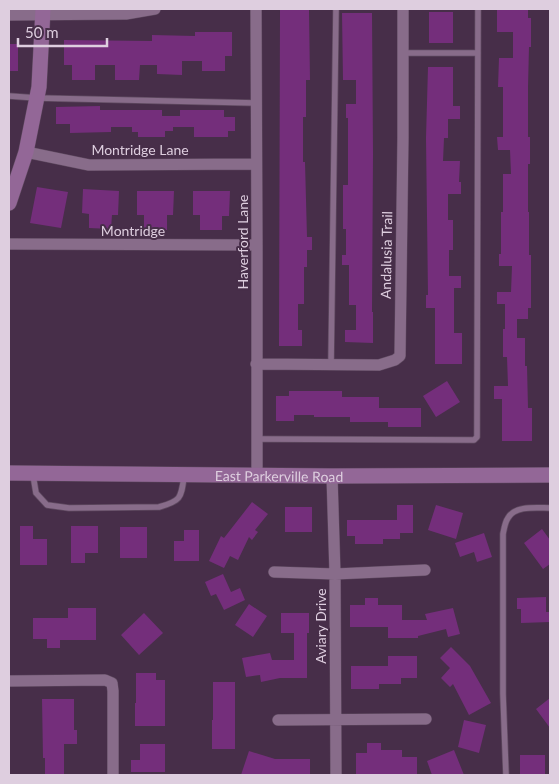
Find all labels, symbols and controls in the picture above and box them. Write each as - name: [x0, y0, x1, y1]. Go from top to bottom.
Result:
- scale bar: [18, 15, 106, 47]
- text: 50 m: [25, 23, 59, 41]
- street label: Montridge Lane: [91, 141, 189, 158]
- street label: Haverford Lane: [234, 194, 251, 290]
- street label: Andalusia Trail: [377, 211, 395, 299]
- street label: Montridge: [101, 222, 165, 239]
- street label: East Parkerville Road: [215, 466, 343, 485]
- street label: Aviary Drive: [312, 588, 329, 664]

